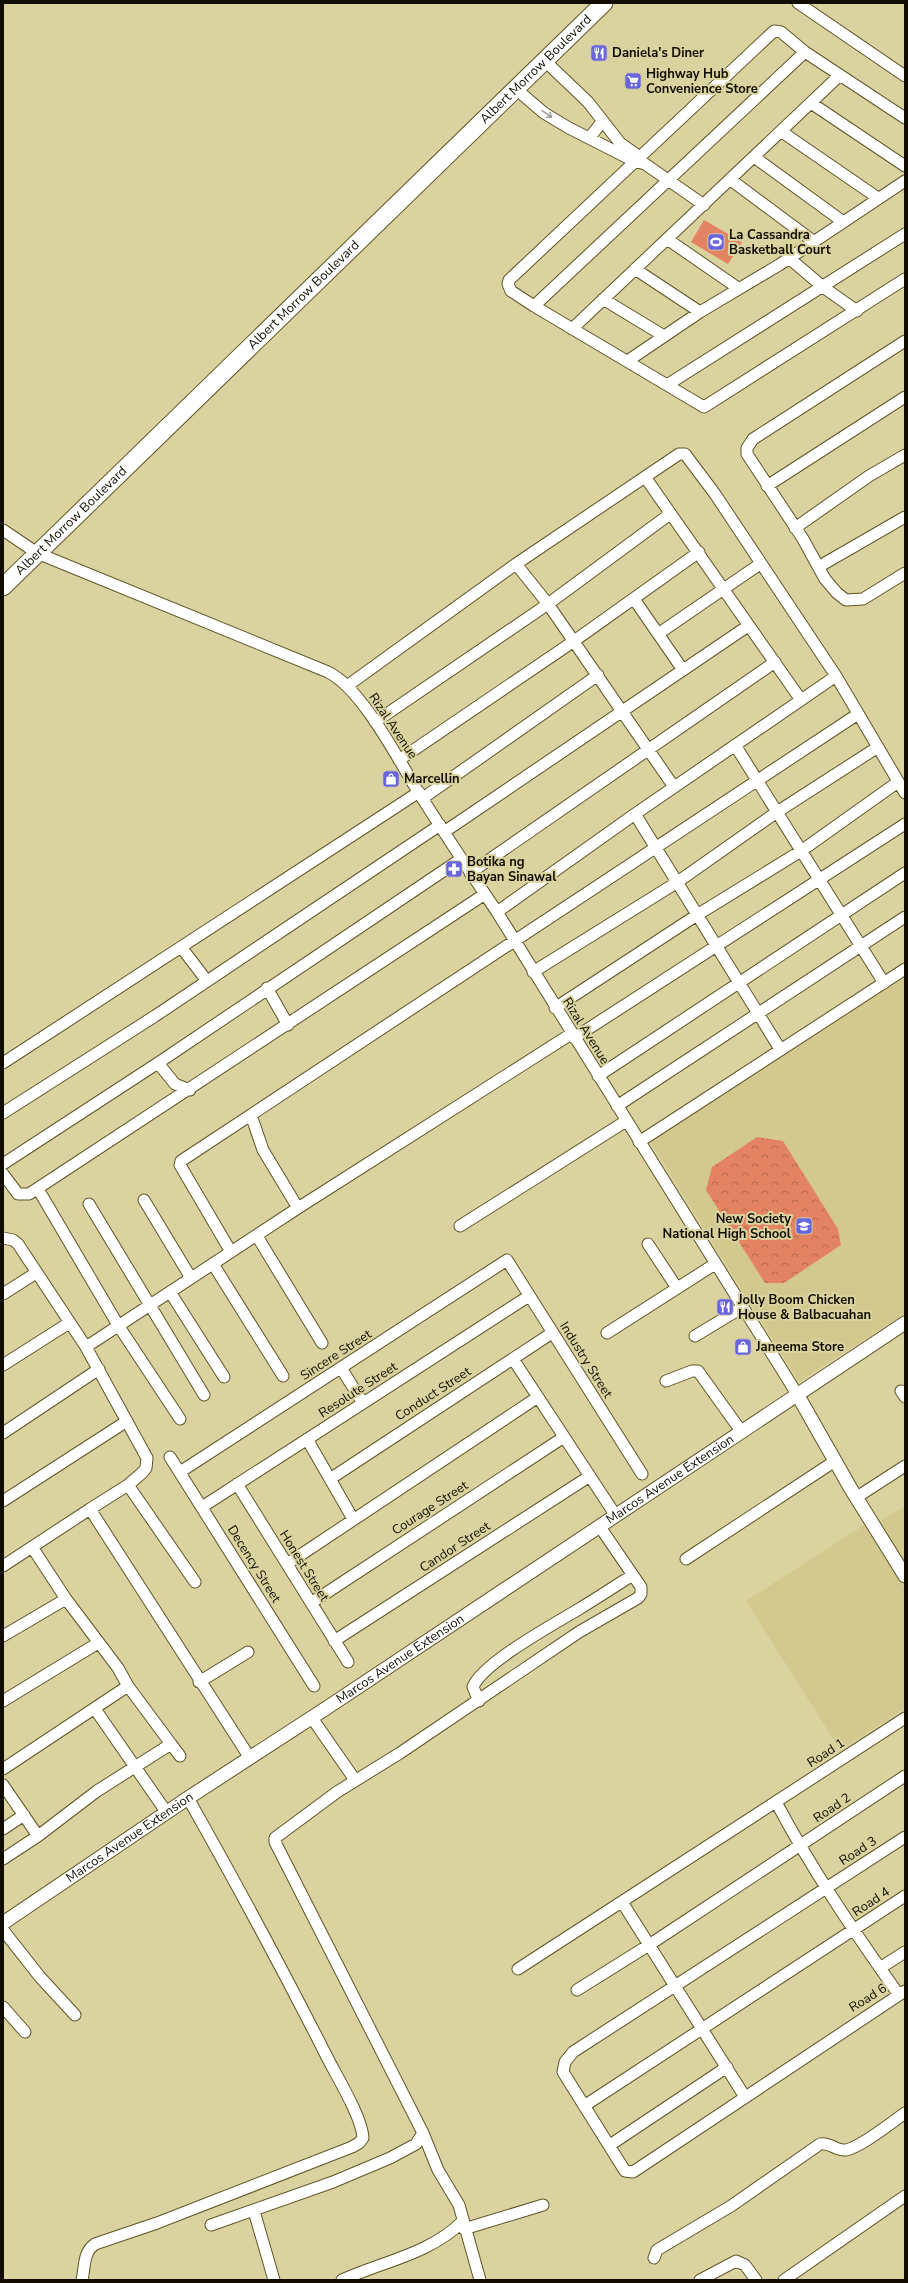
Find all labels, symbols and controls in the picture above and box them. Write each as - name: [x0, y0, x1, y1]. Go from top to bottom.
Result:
- street label: Albert Morrow Boulevard: [476, 11, 596, 128]
- restaurant icon: Daniela's Diner: [589, 43, 609, 63]
- place label: Daniela's Diner: [612, 44, 705, 62]
- place label: Highway Hub Convenience Store: [646, 65, 758, 98]
- supermarket icon: Highway Hub Convenience Store: [623, 71, 643, 91]
- one-way arrow: [541, 110, 552, 118]
- place label: La Cassandra Basketball Court: [729, 226, 832, 259]
- sports icon: La Cassandra Basketball Court: [706, 232, 726, 252]
- street label: Albert Morrow Boulevard: [244, 236, 363, 354]
- street label: Albert Morrow Boulevard: [11, 462, 131, 579]
- street label: Rizal Avenue: [364, 689, 422, 763]
- shop icon: Marcellin: [381, 769, 401, 789]
- place label: Marcellin: [404, 770, 460, 788]
- place label: Botika ng Bayan Sinawal: [467, 853, 557, 886]
- pharmacy icon: Botika ng Bayan Sinawal: [444, 859, 464, 879]
- street label: Rizal Avenue: [558, 994, 614, 1068]
- place label: New Society National High School: [663, 1210, 792, 1243]
- school or university icon: New Society National High School: [794, 1216, 814, 1236]
- place label: Jolly Boom Chicken House & Balbacuahan: [737, 1291, 871, 1324]
- restaurant icon: Jolly Boom Chicken House & Balbacuahan: [715, 1297, 735, 1317]
- street label: Industry Street: [555, 1318, 617, 1402]
- street label: Sincere Street: [297, 1325, 375, 1385]
- shop icon: Janeema Store: [733, 1337, 753, 1357]
- place label: Janeema Store: [755, 1338, 844, 1356]
- street label: Resolute Street: [315, 1358, 401, 1422]
- street label: Conduct Street: [392, 1362, 475, 1425]
- street label: Marcos Avenue Extension: [602, 1430, 737, 1529]
- street label: Courage Street: [388, 1476, 472, 1539]
- street label: Candor Street: [416, 1517, 494, 1577]
- street label: Decency Street: [223, 1522, 285, 1607]
- street label: Honest Street: [275, 1527, 333, 1605]
- street label: Marcos Avenue Extension: [333, 1610, 468, 1708]
- street label: Road 1: [804, 1734, 848, 1772]
- street label: Marcos Avenue Extension: [63, 1788, 197, 1887]
- street label: Road 2: [810, 1789, 854, 1827]
- street label: Road 3: [836, 1832, 880, 1870]
- street label: Road 4: [849, 1883, 893, 1921]
- street label: Road 6: [846, 1979, 890, 2017]

